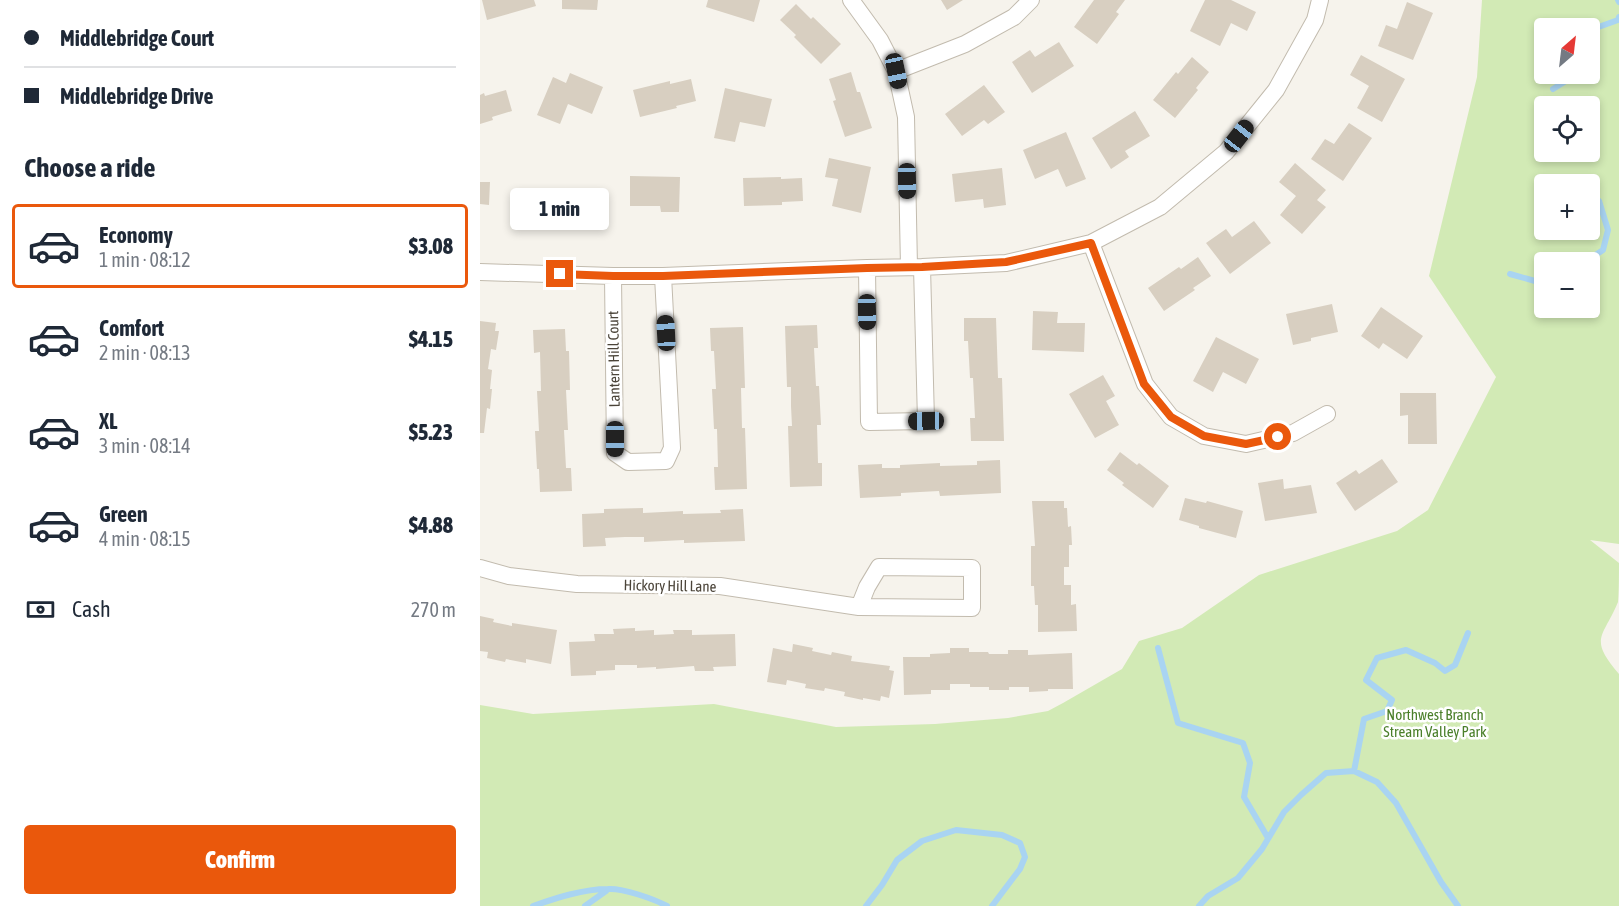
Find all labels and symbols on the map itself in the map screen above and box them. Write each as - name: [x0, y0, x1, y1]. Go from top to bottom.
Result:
- north arrow: [1534, 18, 1600, 84]
- car: [883, 52, 909, 90]
- car: [1221, 116, 1257, 156]
- car: [898, 163, 916, 199]
- callout: 1 min: [511, 187, 610, 229]
- route end: [546, 260, 573, 287]
- car: [858, 294, 876, 330]
- street label: Lantern Hill Court: [604, 311, 623, 407]
- car: [656, 315, 676, 351]
- car: [908, 412, 944, 430]
- car: [606, 421, 624, 457]
- route start: [1264, 423, 1291, 450]
- street label: Hickory Hill Lane: [623, 576, 717, 595]
- park label: Northwest Branch Stream Valley Park: [1383, 706, 1487, 740]

